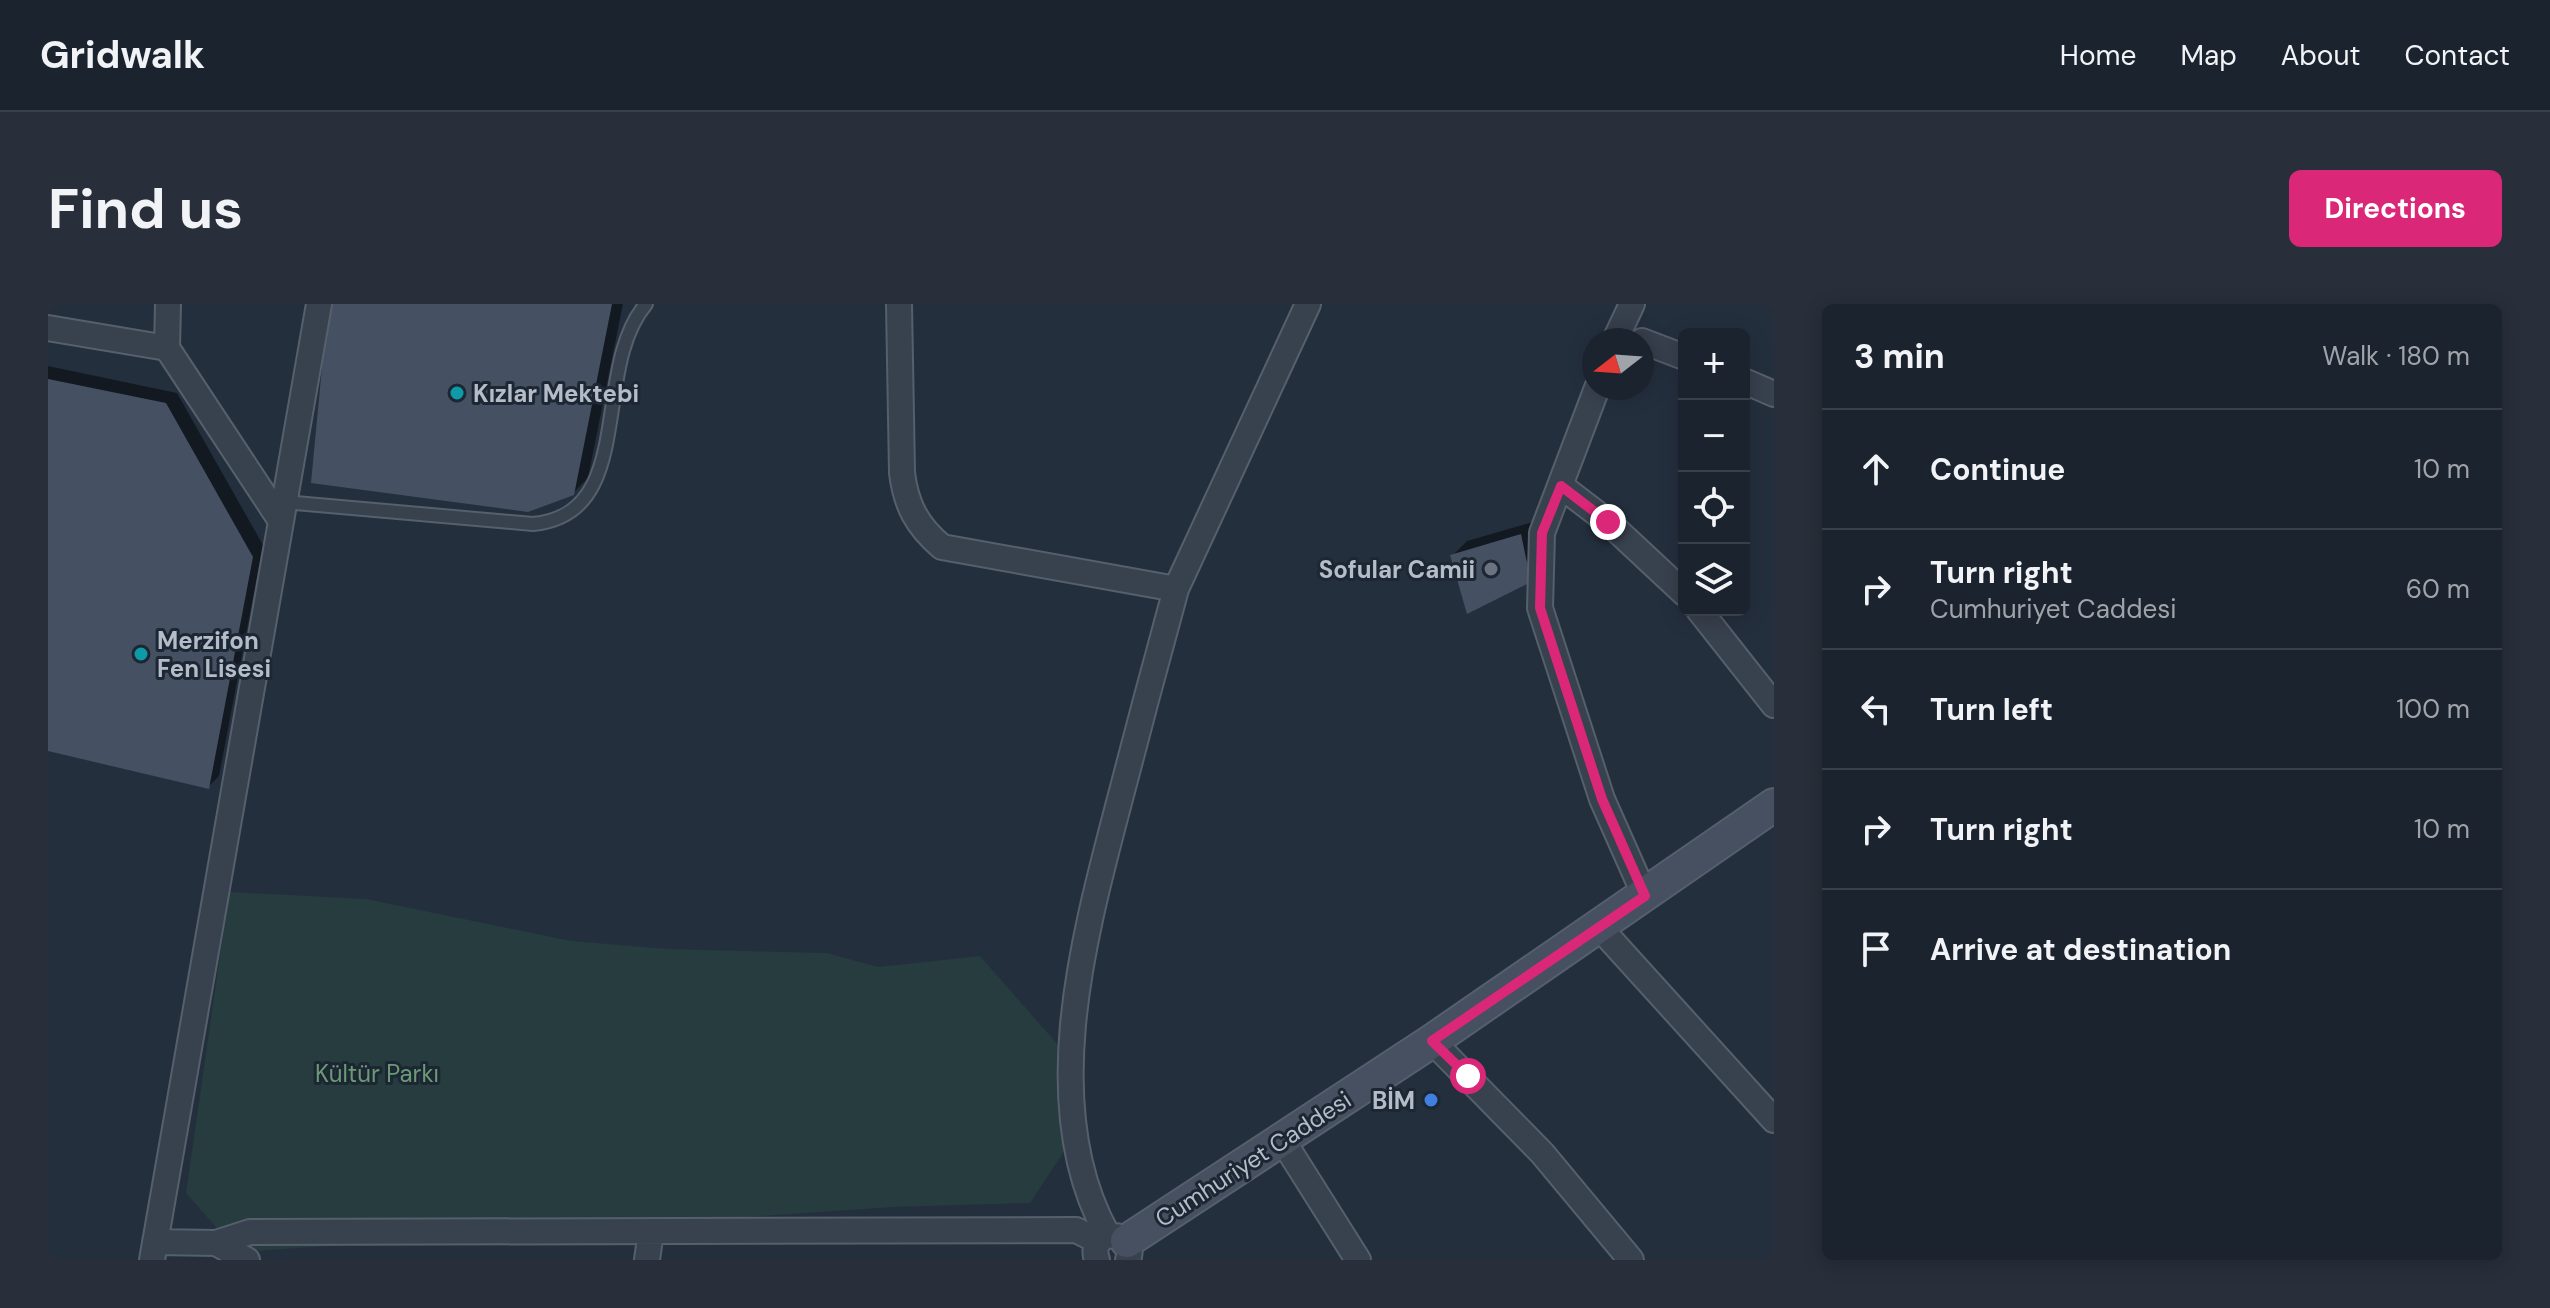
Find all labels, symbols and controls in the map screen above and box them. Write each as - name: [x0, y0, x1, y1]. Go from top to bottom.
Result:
- text: Gridwalk: [40, 30, 205, 80]
- text: Home: [2060, 37, 2136, 74]
- text: Map: [2180, 37, 2237, 74]
- text: About: [2281, 37, 2360, 74]
- text: Contact: [2404, 37, 2510, 74]
- button: Directions: [2289, 170, 2502, 247]
- text: Find us: [48, 172, 243, 245]
- north arrow: [1582, 328, 1654, 400]
- map controls: [1678, 328, 1750, 616]
- button: +: [1678, 328, 1750, 400]
- text: 3 min: [1854, 334, 1945, 379]
- text: Walk · 180 m: [2322, 339, 2470, 373]
- place label: Kızlar Mektebi: [473, 378, 639, 409]
- marker: Kızlar Mektebi: [448, 384, 466, 402]
- button: −: [1678, 400, 1750, 472]
- icon: ahead: [1854, 447, 1898, 491]
- text: Continue: [1930, 450, 2065, 489]
- text: 10 m: [2414, 452, 2470, 486]
- button: locate: [1678, 472, 1750, 544]
- route end: [1590, 504, 1626, 540]
- button: layers: [1678, 544, 1750, 616]
- text: Turn right: [1930, 553, 2073, 592]
- place label: Sofular Camii: [1319, 554, 1475, 585]
- marker: Sofular Camii: [1482, 560, 1500, 578]
- icon: right: [1854, 567, 1898, 611]
- text: 60 m: [2406, 572, 2470, 606]
- text: Cumhuriyet Caddesi: [1930, 592, 2177, 626]
- place label: Merzifon Fen Lisesi: [157, 625, 271, 684]
- marker: Merzifon Fen Lisesi: [132, 645, 150, 663]
- icon: left: [1854, 687, 1898, 731]
- text: Turn left: [1930, 690, 2053, 729]
- text: 100 m: [2396, 692, 2470, 726]
- icon: right: [1854, 807, 1898, 851]
- text: Turn right: [1930, 810, 2073, 849]
- text: 10 m: [2414, 812, 2470, 846]
- icon: arrive: [1854, 927, 1898, 971]
- text: Arrive at destination: [1930, 930, 2231, 969]
- park label: Kültür Parkı: [315, 1058, 439, 1089]
- route start: [1450, 1058, 1486, 1094]
- street label: Cumhuriyet Caddesi: [1149, 1084, 1357, 1234]
- place label: BİM: [1372, 1085, 1415, 1116]
- marker: BİM: [1422, 1091, 1440, 1109]

